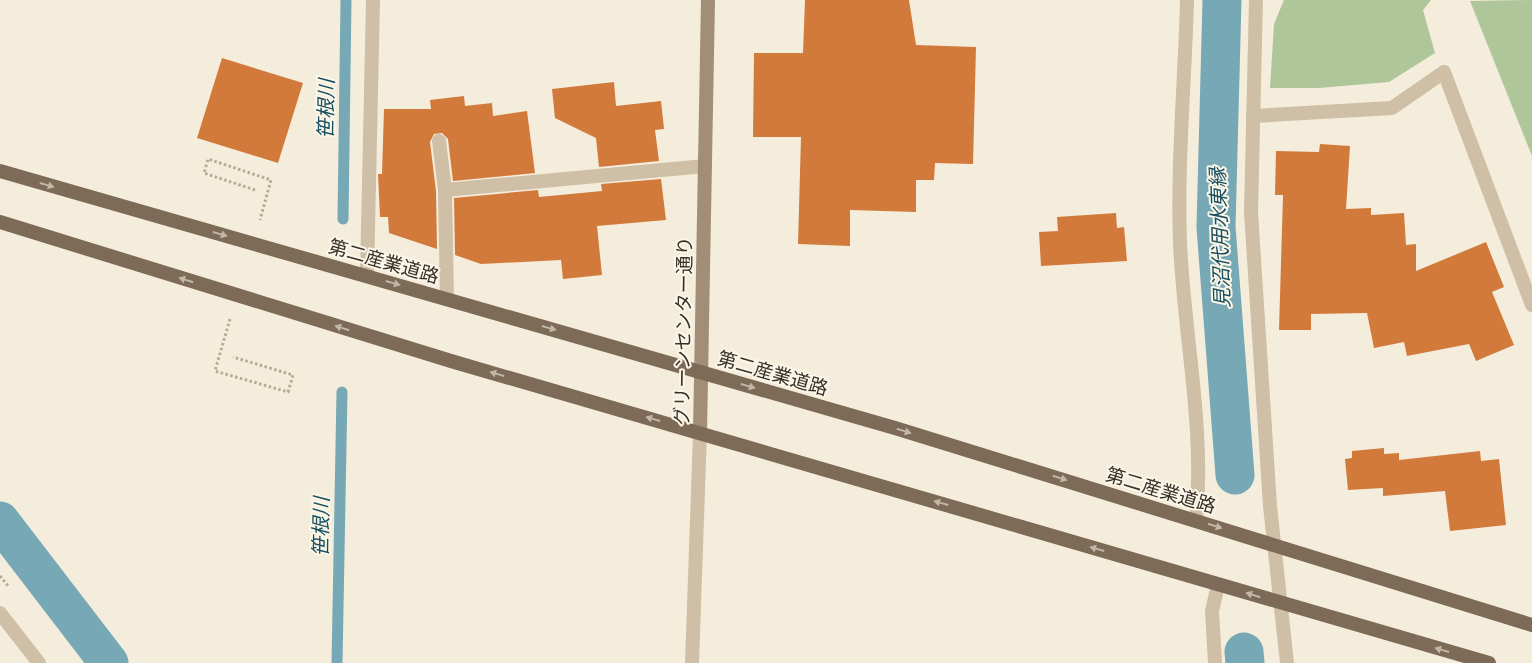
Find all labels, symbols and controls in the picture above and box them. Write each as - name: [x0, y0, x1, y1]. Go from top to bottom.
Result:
- water label: 笹根川: [313, 77, 339, 139]
- water label: 見沼代用水東縁: [1205, 166, 1234, 308]
- one-way arrow: [39, 182, 54, 190]
- one-way arrow: [212, 231, 227, 239]
- street label: 第二産業道路: [326, 235, 442, 288]
- street label: グリーンセンター通り: [670, 236, 697, 426]
- one-way arrow: [179, 276, 194, 284]
- one-way arrow: [385, 279, 401, 287]
- one-way arrow: [334, 323, 349, 331]
- one-way arrow: [542, 324, 557, 332]
- street label: 第二産業道路: [715, 347, 831, 400]
- one-way arrow: [490, 370, 505, 378]
- one-way arrow: [741, 382, 756, 390]
- one-way arrow: [646, 415, 661, 423]
- one-way arrow: [897, 427, 912, 435]
- street label: 第二産業道路: [1103, 463, 1219, 518]
- one-way arrow: [1052, 475, 1067, 483]
- water label: 笹根川: [308, 495, 334, 557]
- one-way arrow: [933, 498, 948, 506]
- one-way arrow: [1208, 522, 1223, 530]
- one-way arrow: [1089, 544, 1104, 552]
- one-way arrow: [1245, 590, 1260, 598]
- one-way arrow: [1435, 645, 1450, 653]

